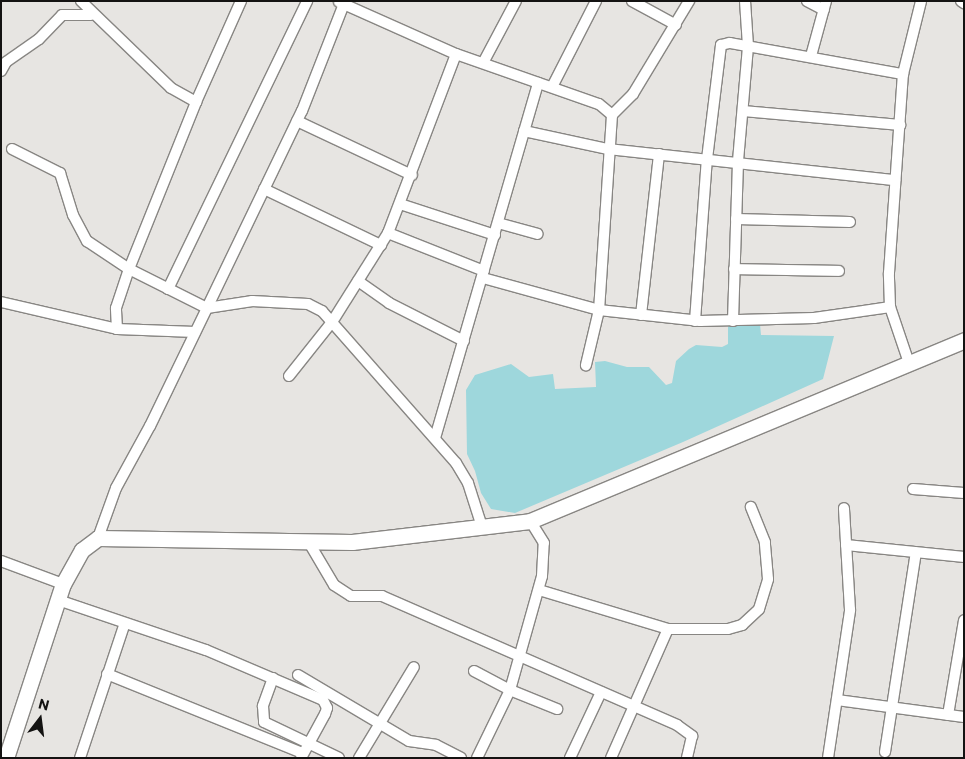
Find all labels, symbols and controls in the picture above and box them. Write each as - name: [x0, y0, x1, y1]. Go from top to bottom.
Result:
- north arrow: [15, 694, 65, 744]
- text: N: [37, 694, 51, 714]

